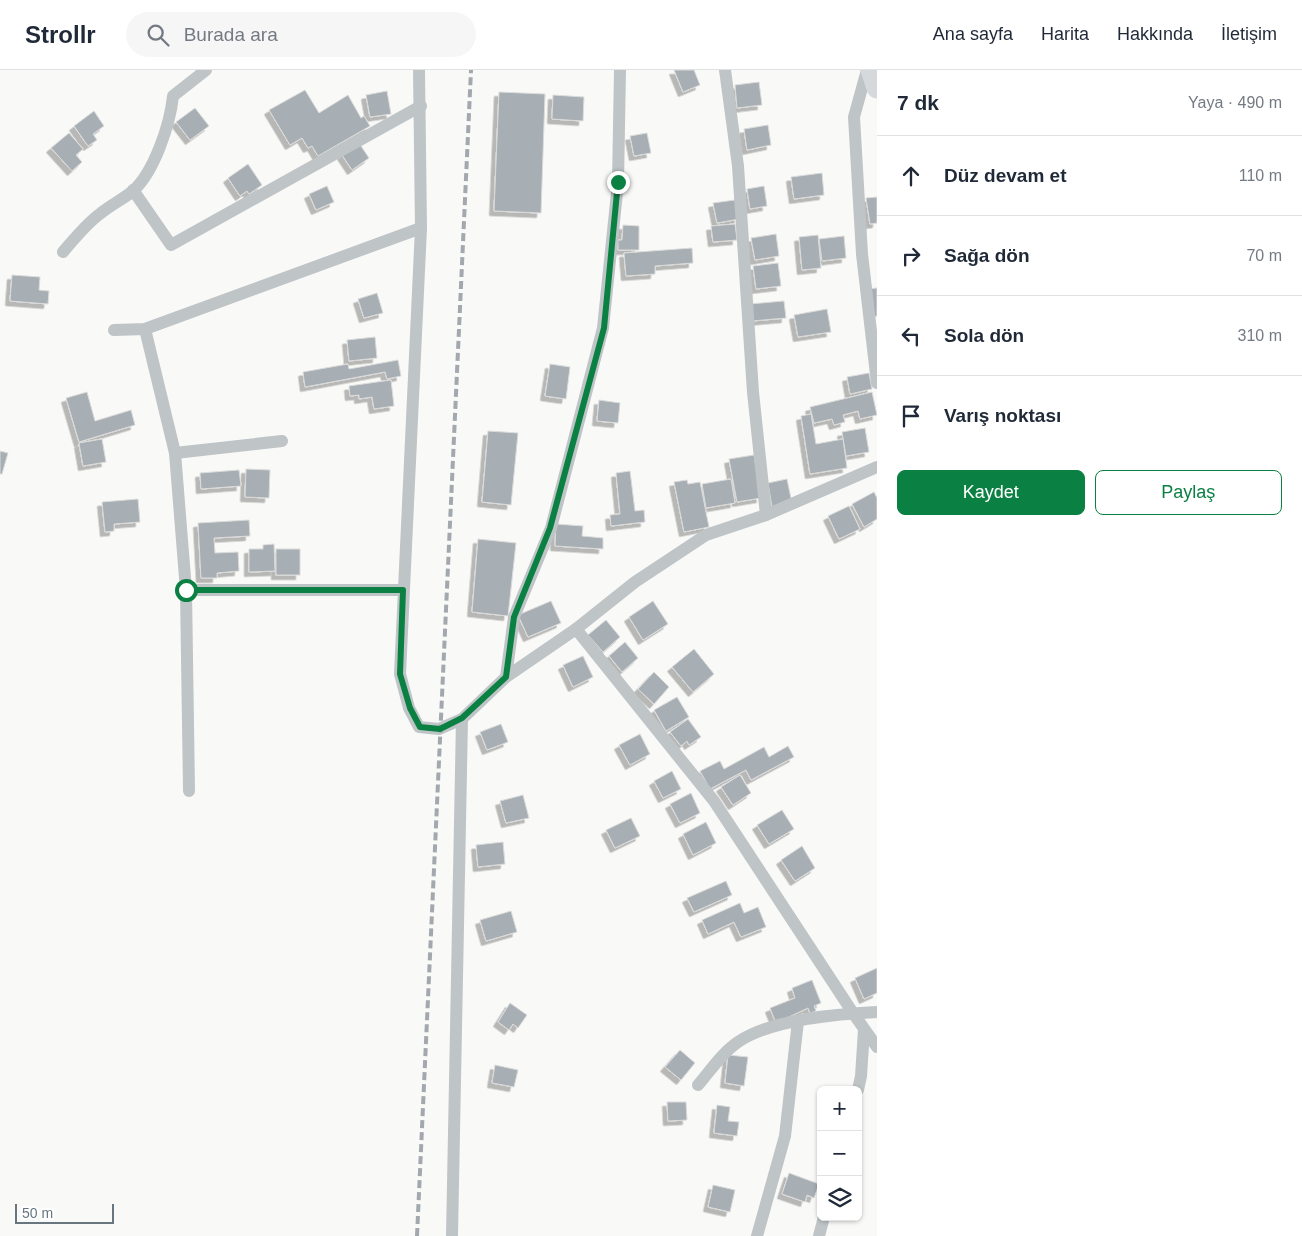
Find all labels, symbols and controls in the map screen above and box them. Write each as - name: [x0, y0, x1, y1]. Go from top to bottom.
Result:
- search box: [126, 12, 476, 57]
- text: Strollr: [25, 21, 96, 48]
- icon: search: [144, 21, 172, 49]
- text: Burada ara: [184, 24, 278, 45]
- text: Ana sayfa: [933, 24, 1013, 44]
- text: Harita: [1041, 24, 1089, 44]
- text: Hakkında: [1117, 24, 1193, 44]
- text: İletişim: [1221, 24, 1277, 44]
- text: 7 dk: [897, 91, 939, 114]
- text: Yaya · 490 m: [1188, 94, 1282, 111]
- icon: ahead: [897, 162, 925, 190]
- text: Düz devam et: [944, 165, 1066, 186]
- text: 110 m: [1239, 167, 1282, 184]
- route end: [607, 171, 630, 194]
- icon: right: [897, 242, 925, 270]
- text: Sağa dön: [944, 245, 1030, 266]
- text: 70 m: [1246, 247, 1282, 264]
- icon: left: [897, 322, 925, 350]
- text: Sola dön: [944, 325, 1024, 346]
- text: 310 m: [1238, 327, 1282, 344]
- icon: arrive: [897, 402, 925, 430]
- text: Varış noktası: [944, 405, 1061, 426]
- button: Kaydet: [897, 470, 1085, 515]
- button: Paylaş: [1095, 470, 1282, 515]
- route start: [175, 579, 198, 602]
- map controls: [817, 1086, 862, 1221]
- button: +: [817, 1086, 862, 1131]
- button: −: [817, 1131, 862, 1176]
- button: layers: [817, 1176, 862, 1221]
- scale bar: [15, 1201, 114, 1224]
- text: 50 m: [22, 1205, 53, 1221]

